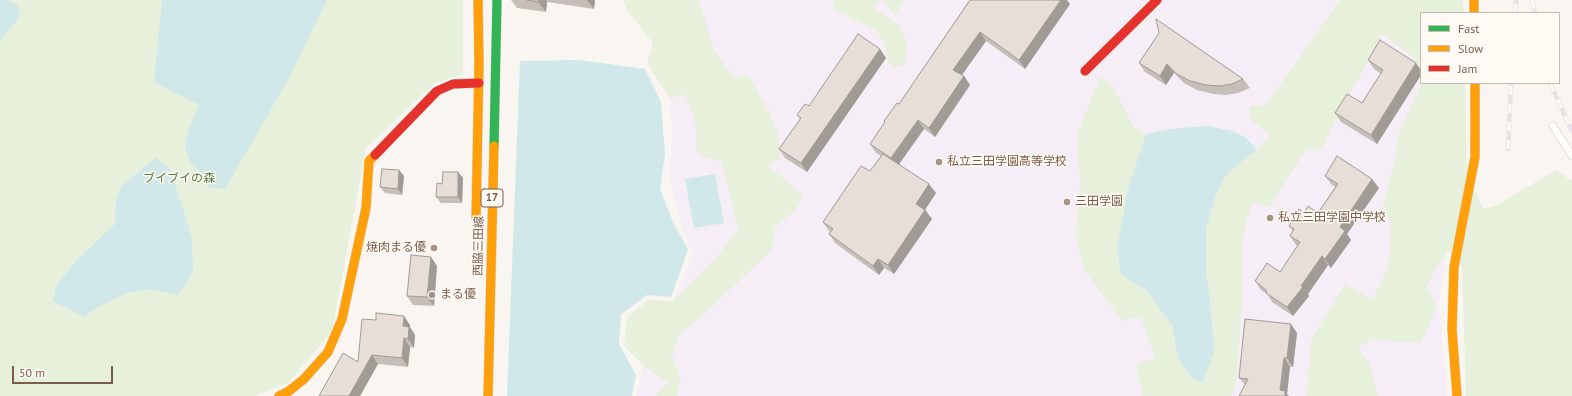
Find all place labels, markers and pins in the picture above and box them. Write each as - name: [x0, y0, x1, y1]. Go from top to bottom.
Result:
- place label: 私立三田学園高等学校: [947, 155, 1067, 169]
- marker: 私立三田学園高等学校: [934, 157, 944, 167]
- place label: 三田学園: [1075, 195, 1123, 209]
- marker: 三田学園: [1062, 197, 1072, 207]
- place label: 私立三田学園中学校: [1278, 211, 1386, 225]
- marker: 私立三田学園中学校: [1265, 213, 1275, 223]
- place label: 焼肉まる優: [366, 241, 426, 255]
- marker: 焼肉まる優: [429, 243, 439, 253]
- place label: まる優: [440, 288, 476, 302]
- marker: まる優: [427, 290, 437, 300]

